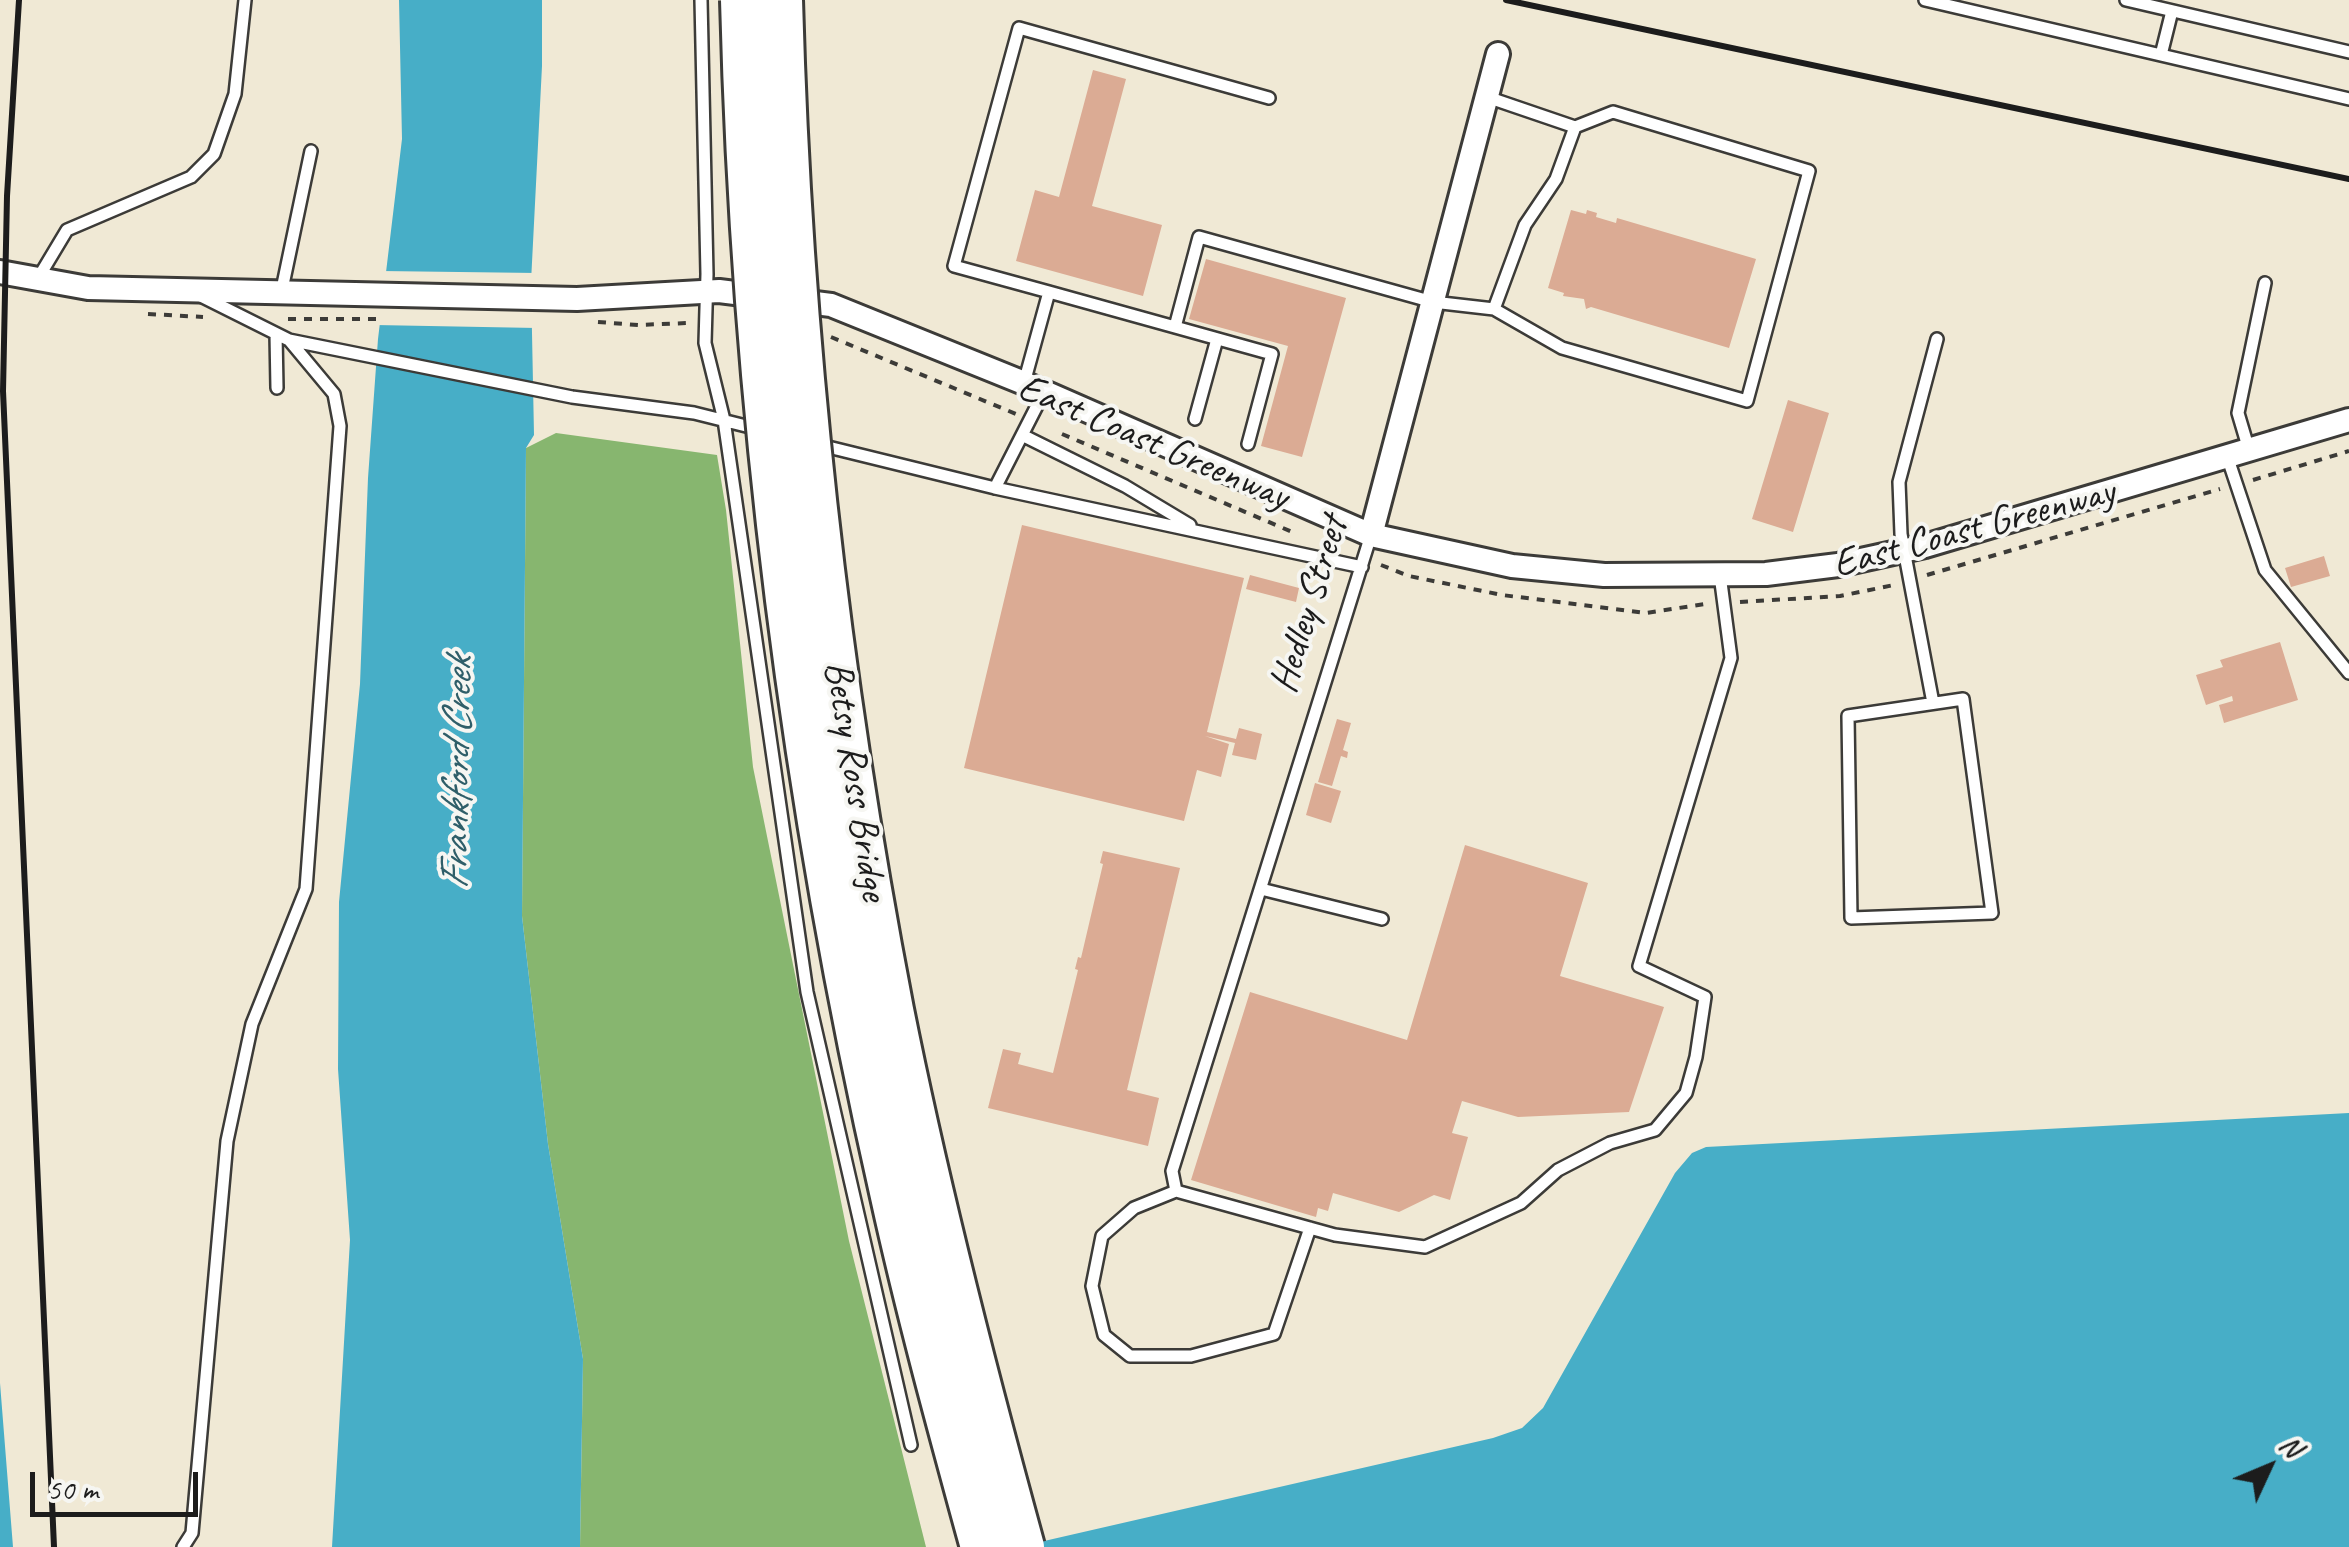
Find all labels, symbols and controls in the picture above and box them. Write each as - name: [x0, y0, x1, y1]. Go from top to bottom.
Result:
- street label: East Coast Greenway: [1010, 364, 1296, 522]
- street label: East Coast Greenway: [1828, 468, 2120, 590]
- street label: Hedley Street: [1261, 511, 1359, 699]
- water label: Frankford Creek: [431, 656, 485, 890]
- street label: Betsy Ross Bridge: [812, 658, 898, 904]
- north arrow: [2219, 1417, 2319, 1517]
- text: N: [2272, 1427, 2310, 1464]
- scale bar: [35, 1452, 202, 1514]
- text: 50 m: [47, 1470, 98, 1508]

